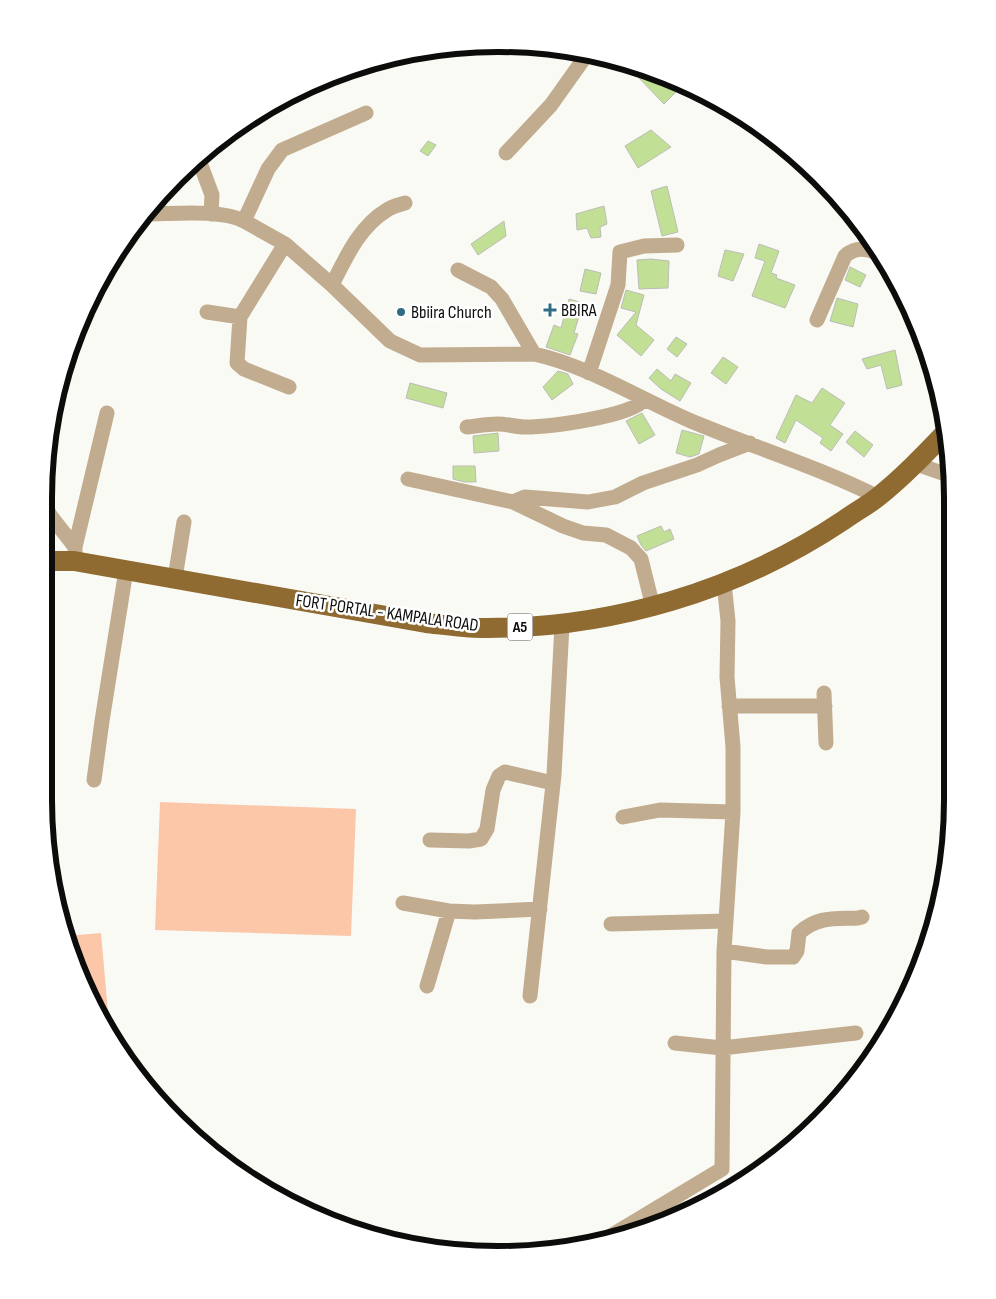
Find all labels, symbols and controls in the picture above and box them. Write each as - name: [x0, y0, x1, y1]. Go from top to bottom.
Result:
- place label: BBIRA: [561, 300, 597, 321]
- place label: Bbiira Church: [411, 302, 492, 323]
- marker: BBIRA: [543, 303, 557, 317]
- marker: Bbiira Church: [395, 306, 407, 318]
- street label: FORT PORTAL - KAMPALA ROAD: [294, 590, 480, 636]
- road number: A5: [508, 614, 532, 640]

